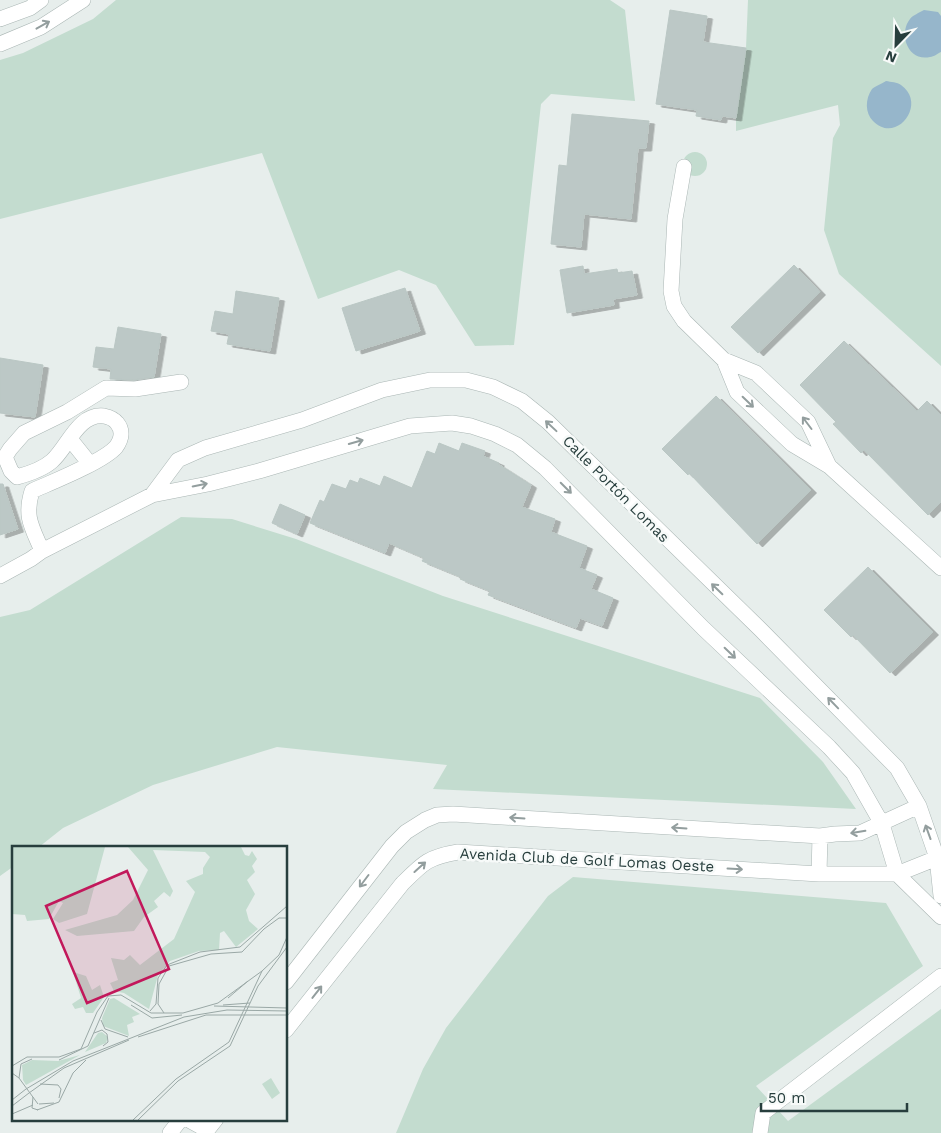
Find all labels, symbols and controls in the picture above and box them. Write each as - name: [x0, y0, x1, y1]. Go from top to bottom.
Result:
- one-way arrow: [36, 20, 50, 30]
- north arrow: [871, 20, 921, 70]
- text: N: [883, 48, 899, 66]
- one-way arrow: [741, 396, 754, 408]
- one-way arrow: [802, 416, 812, 430]
- one-way arrow: [545, 420, 558, 432]
- street label: Calle Portón Lomas: [559, 432, 673, 546]
- one-way arrow: [348, 436, 364, 446]
- one-way arrow: [191, 480, 207, 490]
- one-way arrow: [560, 482, 572, 495]
- one-way arrow: [711, 583, 724, 595]
- one-way arrow: [723, 647, 736, 659]
- one-way arrow: [827, 696, 839, 709]
- one-way arrow: [509, 813, 525, 822]
- one-way arrow: [671, 823, 687, 832]
- one-way arrow: [923, 825, 932, 840]
- one-way arrow: [850, 827, 866, 837]
- street label: Avenida Club de Golf Lomas Oeste: [459, 844, 715, 876]
- inset map: [12, 846, 288, 1120]
- one-way arrow: [413, 861, 426, 873]
- one-way arrow: [727, 864, 743, 873]
- one-way arrow: [358, 874, 369, 887]
- one-way arrow: [311, 986, 322, 999]
- scale bar: [761, 1080, 907, 1112]
- text: 50 m: [768, 1089, 805, 1107]

